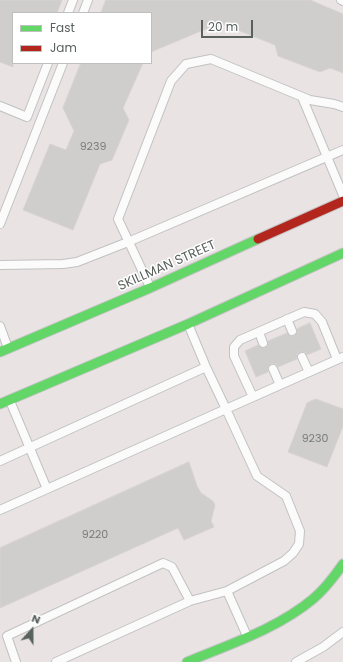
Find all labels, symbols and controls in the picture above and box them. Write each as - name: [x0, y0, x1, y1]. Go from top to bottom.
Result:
- legend: [12, 12, 152, 64]
- scale bar: [203, 12, 255, 38]
- text: 20 m: [208, 18, 238, 35]
- text: Fast: [50, 19, 75, 36]
- text: Jam: [50, 39, 77, 56]
- house number: 9239: [80, 140, 106, 154]
- street label: SKILLMAN STREET: [116, 237, 218, 295]
- house number: 9230: [302, 432, 328, 446]
- house number: 9220: [82, 528, 108, 542]
- north arrow: [12, 610, 52, 650]
- text: N: [30, 610, 43, 628]

